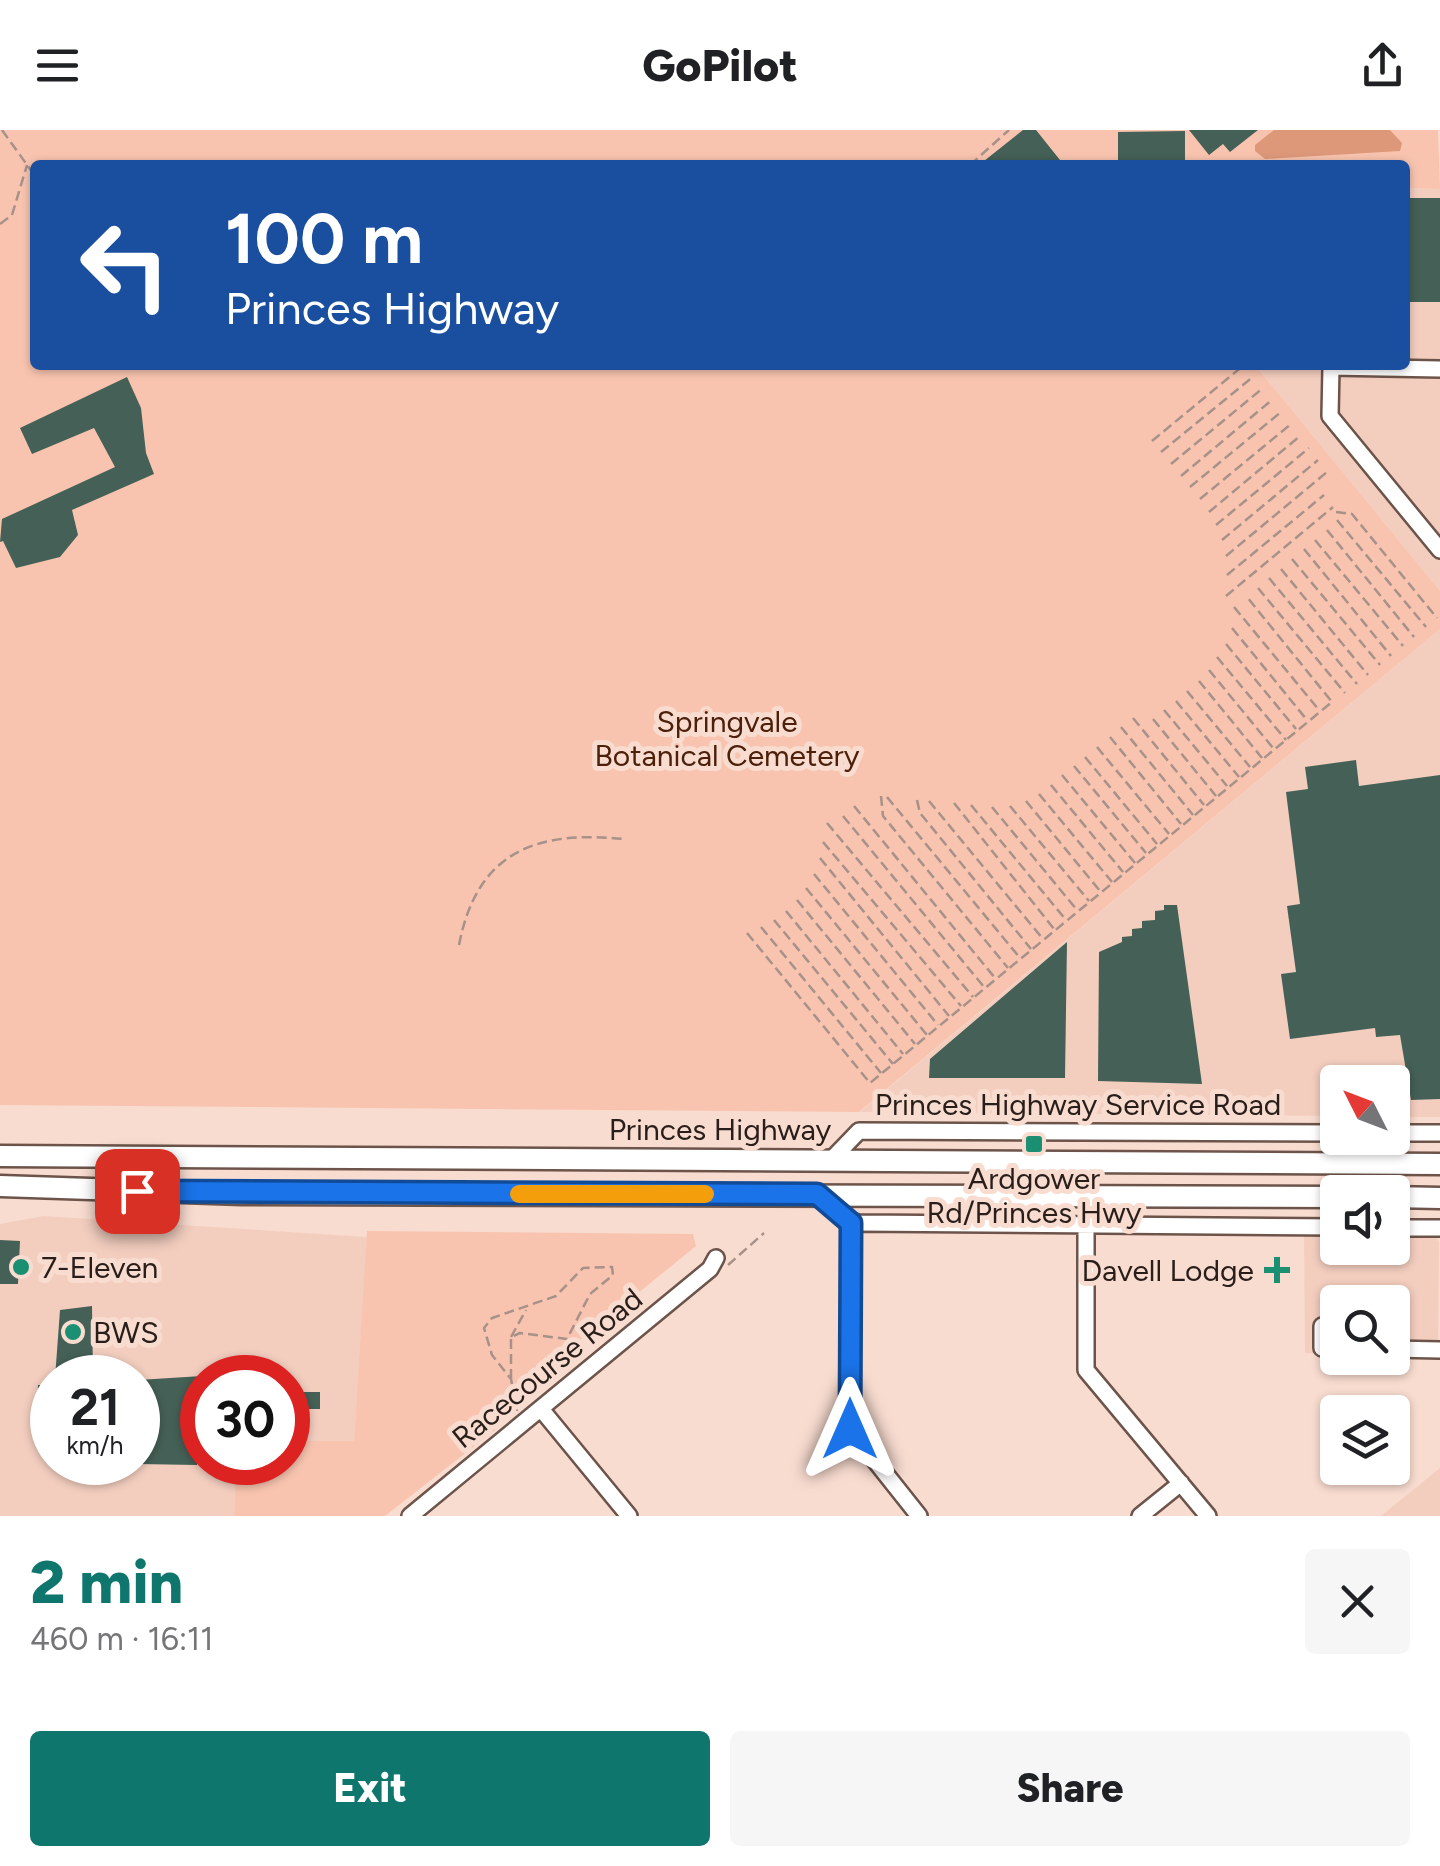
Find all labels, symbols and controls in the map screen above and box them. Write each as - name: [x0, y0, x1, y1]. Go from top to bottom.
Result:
- icon: menu: [30, 38, 85, 93]
- text: GoPilot: [642, 38, 798, 92]
- icon: share: [1355, 38, 1410, 93]
- text: 100 m: [225, 196, 423, 281]
- icon: left: [60, 200, 190, 330]
- text: Princes Highway: [225, 281, 559, 335]
- park label: Springvale Botanical Cemetery: [594, 703, 860, 774]
- north arrow: [1320, 1065, 1410, 1155]
- map controls: [1320, 1065, 1410, 1485]
- street label: Princes Highway Service Road: [875, 1086, 1281, 1123]
- street label: Princes Highway: [609, 1111, 832, 1148]
- marker: Ardgower Rd/Princes Hwy: [1023, 1133, 1045, 1155]
- pin: [95, 1149, 180, 1234]
- place label: Ardgower Rd/Princes Hwy: [927, 1160, 1142, 1231]
- icon: arrive: [110, 1164, 165, 1219]
- button: sound: [1320, 1175, 1410, 1265]
- place label: 7-Eleven: [41, 1249, 158, 1286]
- place label: Davell Lodge: [1081, 1252, 1254, 1289]
- marker: 7-Eleven: [10, 1256, 32, 1278]
- marker: Davell Lodge: [1264, 1257, 1290, 1283]
- street label: Racecourse Road: [444, 1280, 650, 1456]
- button: search: [1320, 1285, 1410, 1375]
- place label: BWS: [93, 1314, 159, 1351]
- marker: BWS: [62, 1321, 84, 1343]
- speed limit sign: 30: [180, 1355, 310, 1485]
- text: 21: [70, 1377, 120, 1438]
- position arrow: [798, 1377, 902, 1481]
- button: layers: [1320, 1395, 1410, 1485]
- text: km/h: [66, 1430, 124, 1460]
- text: 2 min: [30, 1546, 183, 1618]
- button: close: [1305, 1549, 1410, 1654]
- text: 460 m · 16:11: [30, 1620, 213, 1658]
- button: Exit: [30, 1731, 710, 1846]
- button: Share: [730, 1731, 1410, 1846]

